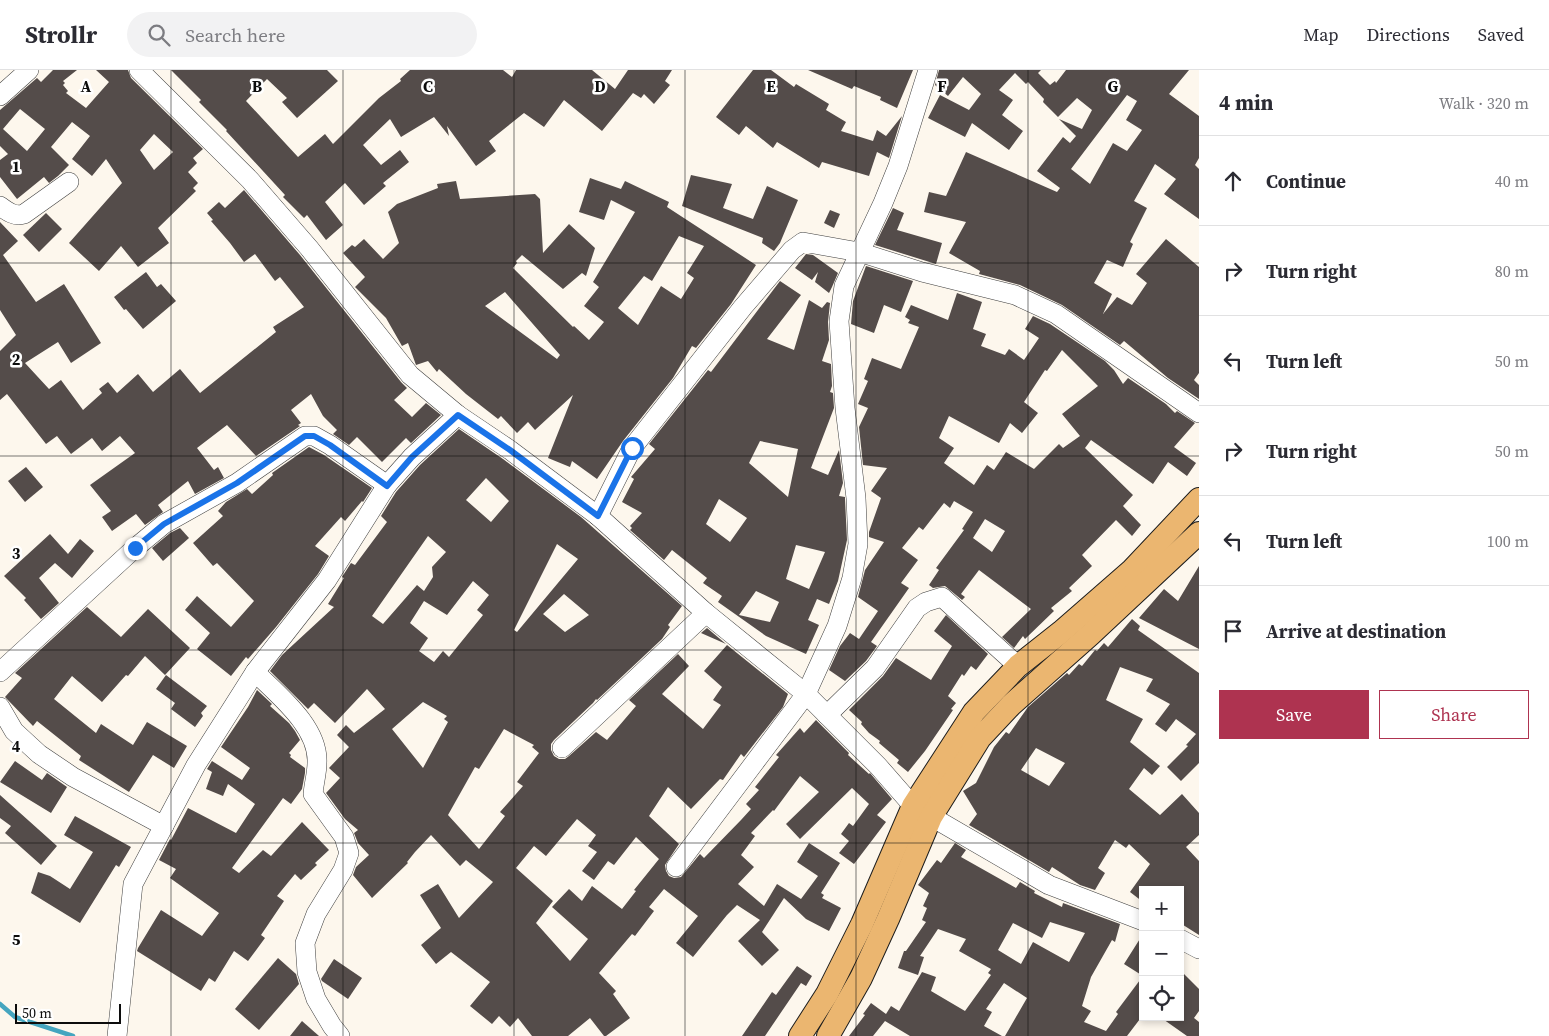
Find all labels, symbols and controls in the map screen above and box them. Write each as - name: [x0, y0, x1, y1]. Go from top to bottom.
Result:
- search box: [127, 12, 477, 57]
- text: Strollr: [25, 18, 97, 51]
- icon: search: [145, 21, 173, 49]
- text: Search here: [185, 22, 285, 48]
- text: Map: [1303, 22, 1339, 47]
- text: Directions: [1367, 22, 1450, 47]
- text: Saved: [1478, 22, 1524, 47]
- text: A: [81, 75, 92, 97]
- text: B: [252, 75, 263, 97]
- text: C: [423, 75, 433, 97]
- text: D: [594, 75, 606, 97]
- text: E: [766, 75, 776, 97]
- text: F: [937, 75, 947, 97]
- text: G: [1108, 75, 1119, 97]
- text: 4 min: [1219, 88, 1274, 117]
- text: Walk · 320 m: [1439, 92, 1529, 114]
- text: 1: [12, 155, 20, 177]
- icon: ahead: [1219, 167, 1247, 195]
- text: Continue: [1266, 168, 1346, 194]
- text: 40 m: [1495, 170, 1529, 192]
- icon: right: [1219, 257, 1247, 285]
- text: Turn right: [1266, 258, 1357, 284]
- text: 80 m: [1495, 260, 1529, 282]
- icon: left: [1219, 347, 1247, 375]
- text: 2: [12, 348, 21, 370]
- text: Turn left: [1266, 348, 1342, 374]
- text: 50 m: [1495, 350, 1529, 372]
- route start: [621, 437, 644, 460]
- icon: right: [1219, 437, 1247, 465]
- text: Turn right: [1266, 438, 1357, 464]
- text: 50 m: [1495, 440, 1529, 462]
- icon: left: [1219, 527, 1247, 555]
- text: Turn left: [1266, 528, 1342, 554]
- text: 100 m: [1487, 530, 1529, 552]
- route end: [124, 537, 147, 560]
- text: 3: [12, 542, 21, 564]
- icon: arrive: [1219, 617, 1247, 645]
- text: Arrive at destination: [1266, 618, 1446, 644]
- button: Save: [1219, 690, 1369, 739]
- button: Share: [1379, 690, 1529, 739]
- text: 4: [12, 735, 21, 757]
- map controls: [1139, 886, 1184, 1021]
- button: +: [1139, 886, 1184, 931]
- text: 5: [12, 928, 21, 950]
- button: −: [1139, 931, 1184, 976]
- button: locate: [1139, 976, 1184, 1021]
- scale bar: [15, 1001, 121, 1024]
- text: 50 m: [22, 1003, 52, 1023]

